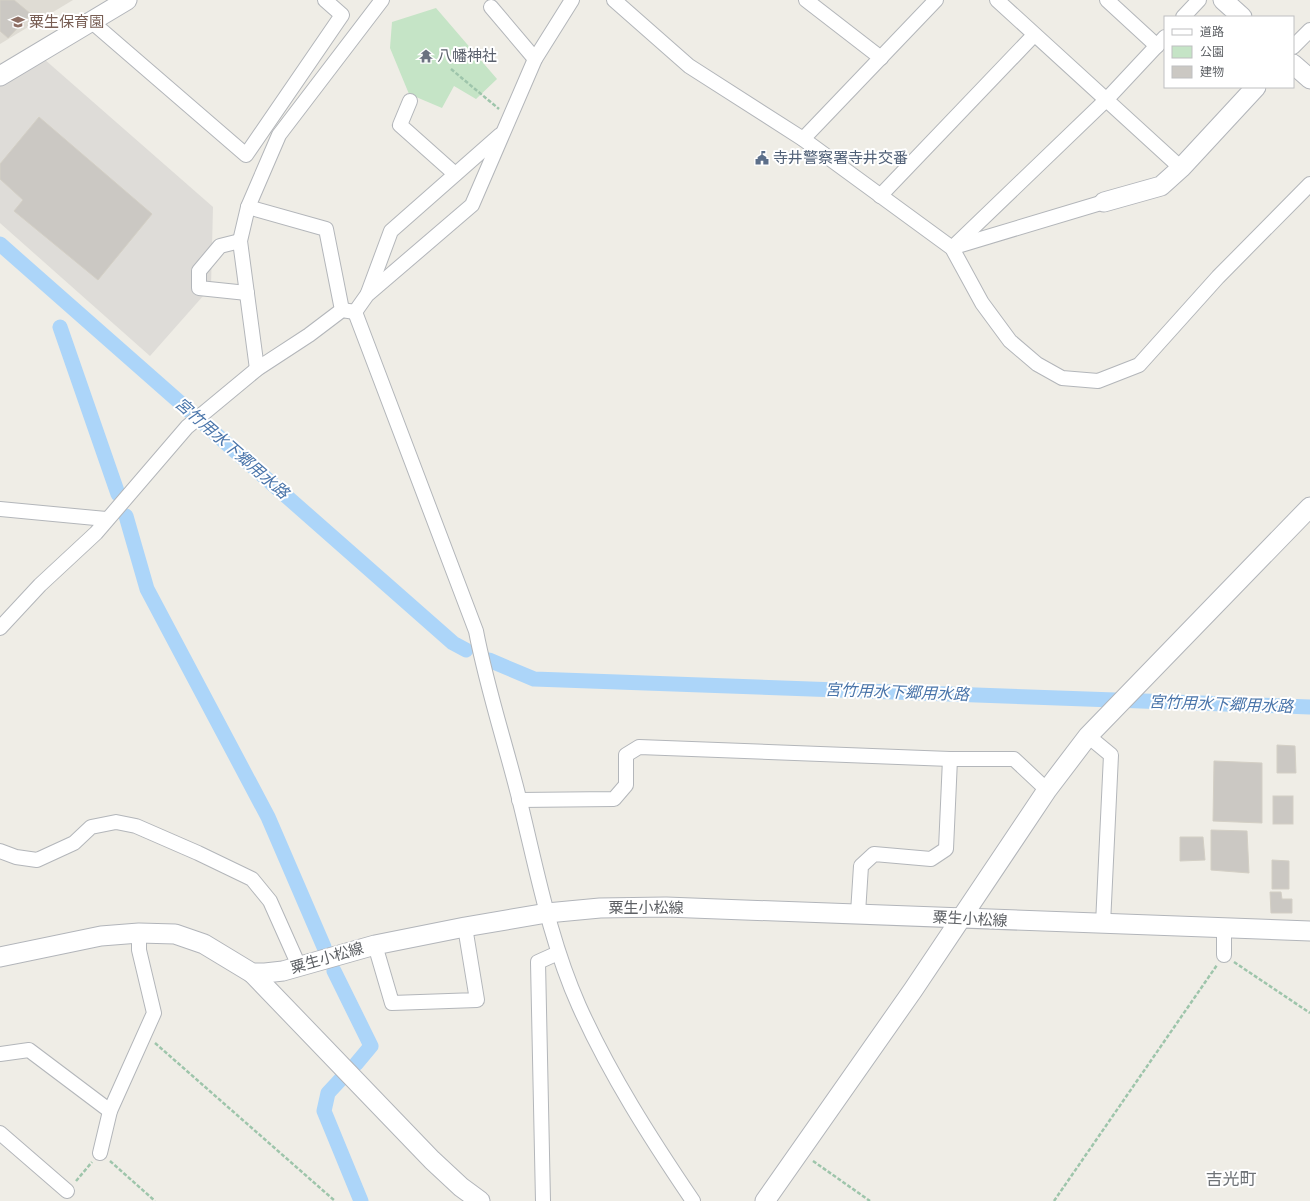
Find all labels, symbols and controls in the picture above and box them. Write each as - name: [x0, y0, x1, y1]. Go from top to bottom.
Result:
- place label: 粟生保育園: [29, 13, 104, 31]
- school or university icon: 粟生保育園: [10, 14, 26, 30]
- legend: [1164, 16, 1294, 88]
- text: 道路: [1200, 25, 1224, 39]
- text: 公園: [1200, 45, 1224, 59]
- place label: 八幡神社: [437, 47, 497, 65]
- temple icon: 八幡神社: [418, 48, 434, 64]
- text: 建物: [1200, 65, 1224, 79]
- place label: 寺井警察署寺井交番: [773, 149, 908, 167]
- public building icon: 寺井警察署寺井交番: [754, 150, 770, 166]
- water label: 宮竹用水下郷用水路: [171, 394, 294, 504]
- water label: 宮竹用水下郷用水路: [825, 680, 971, 704]
- water label: 宮竹用水下郷用水路: [1149, 692, 1295, 716]
- street label: 粟生小松線: [608, 899, 684, 917]
- street label: 粟生小松線: [932, 908, 1008, 930]
- street label: 粟生小松線: [288, 939, 366, 977]
- district label: 吉光町: [1206, 1169, 1257, 1189]

